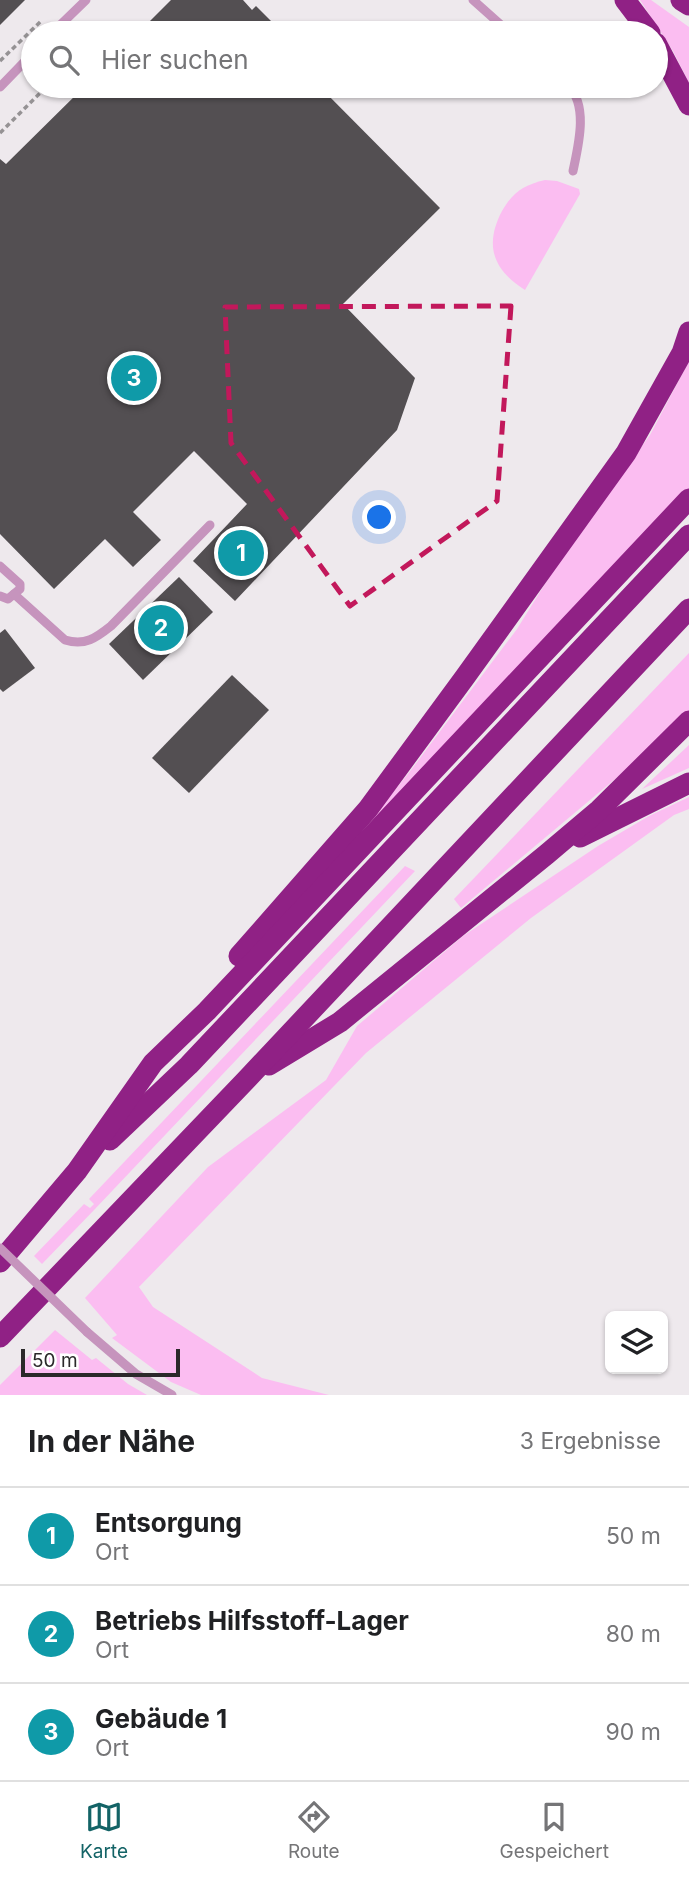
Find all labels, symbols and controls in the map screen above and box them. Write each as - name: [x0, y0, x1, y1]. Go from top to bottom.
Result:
- search box: [21, 21, 668, 98]
- icon: search: [45, 41, 83, 79]
- text: Hier suchen: [101, 44, 249, 75]
- pin: 3: [111, 352, 157, 404]
- your location: [362, 500, 396, 534]
- pin: 1: [218, 527, 264, 579]
- pin: 2: [138, 602, 184, 654]
- map controls: [605, 1311, 668, 1374]
- button: layers: [605, 1311, 668, 1374]
- scale bar: [21, 1346, 180, 1378]
- text: 50 m: [32, 1349, 78, 1372]
- text: In der Nähe: [28, 1423, 195, 1459]
- text: 3 Ergebnisse: [520, 1427, 661, 1455]
- text: Entsorgung: [95, 1507, 242, 1538]
- text: 1: [46, 1522, 56, 1550]
- text: 50 m: [606, 1522, 661, 1550]
- text: Ort: [95, 1538, 129, 1566]
- text: Betriebs Hilfsstoff-Lager: [95, 1605, 409, 1636]
- text: 2: [44, 1620, 58, 1648]
- text: 80 m: [606, 1620, 661, 1648]
- text: Ort: [95, 1636, 129, 1664]
- text: Gebäude 1: [95, 1703, 227, 1734]
- text: 3: [44, 1718, 58, 1746]
- text: 90 m: [606, 1718, 661, 1746]
- text: Ort: [95, 1734, 129, 1762]
- tab: Karte: [80, 1798, 128, 1863]
- tab: Route: [288, 1798, 340, 1863]
- tab: Gespeichert: [500, 1798, 609, 1863]

